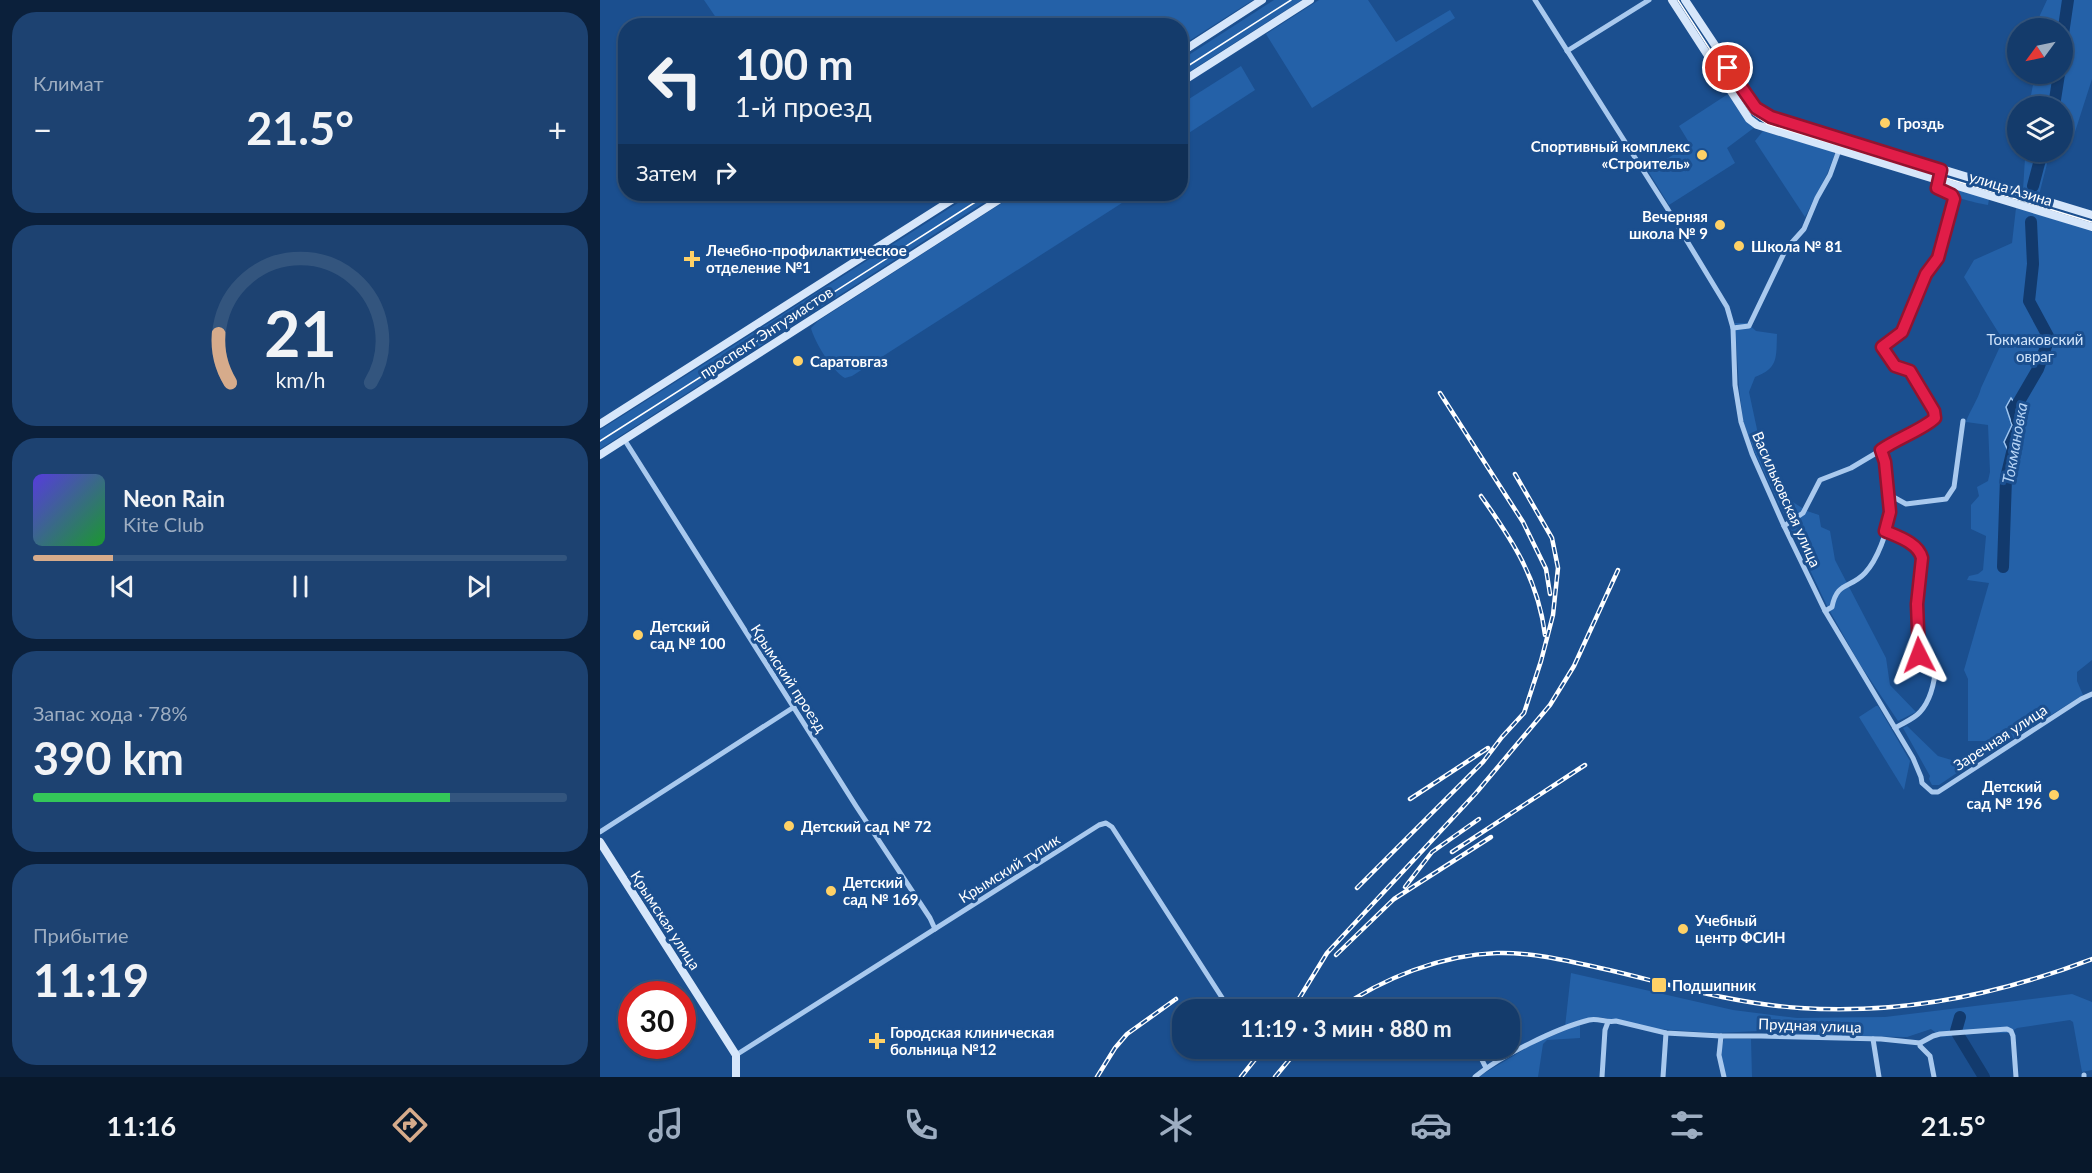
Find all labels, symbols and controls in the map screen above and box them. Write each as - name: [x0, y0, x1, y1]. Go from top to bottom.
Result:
- north arrow: [2007, 18, 2073, 84]
- map controls: [2007, 18, 2073, 162]
- text: 100 m: [735, 39, 853, 89]
- icon: left: [636, 42, 714, 120]
- pin: [1702, 42, 1753, 93]
- icon: arrive: [1711, 51, 1744, 84]
- text: Климат: [33, 71, 104, 95]
- text: 1-й проезд: [735, 90, 872, 123]
- button: layers: [2007, 96, 2073, 162]
- text: 21.5°: [246, 101, 354, 155]
- text: −: [33, 109, 52, 149]
- text: +: [548, 109, 567, 149]
- place label: Гроздь: [1897, 114, 1944, 132]
- marker: Гроздь: [1878, 116, 1892, 130]
- place label: Спортивный комплекс «Строитель»: [1531, 137, 1690, 172]
- marker: Спортивный комплекс «Строитель»: [1695, 148, 1709, 162]
- icon: right: [709, 156, 742, 189]
- text: Затем: [636, 159, 697, 186]
- street label: улица Азина: [1967, 167, 2055, 209]
- place label: Вечерняя школа № 9: [1629, 207, 1708, 242]
- marker: Вечерняя школа № 9: [1713, 218, 1727, 232]
- place label: Школа № 81: [1751, 237, 1842, 255]
- marker: Школа № 81: [1732, 239, 1746, 253]
- place label: Лечебно-профилактическое отделение №1: [705, 241, 907, 276]
- marker: Лечебно-профилактическое отделение №1: [683, 250, 701, 268]
- street label: проспект Энтузиастов: [696, 282, 836, 382]
- text: 21: [264, 295, 336, 370]
- park label: Токмаковский овраг: [1987, 330, 2083, 365]
- place label: Саратовгаз: [810, 352, 888, 370]
- marker: Саратовгаз: [791, 354, 805, 368]
- text: km/h: [275, 367, 325, 393]
- water label: Токмановка: [1997, 401, 2031, 485]
- street label: Васильковская улица: [1749, 428, 1825, 570]
- text: Neon Rain: [123, 485, 225, 512]
- text: Kite Club: [123, 512, 204, 536]
- icon: previous: [106, 570, 139, 603]
- icon: pause: [284, 570, 317, 603]
- icon: next: [462, 570, 495, 603]
- place label: Детский сад № 100: [650, 617, 726, 652]
- street label: Крымский проезд: [747, 621, 831, 735]
- position arrow: [1887, 623, 1951, 687]
- marker: Детский сад № 100: [631, 628, 645, 642]
- street label: Заречная улица: [1950, 700, 2050, 774]
- text: Запас хода · 78%: [33, 701, 188, 725]
- text: 390 km: [33, 731, 184, 785]
- place label: Детский сад № 196: [1967, 777, 2042, 812]
- marker: Детский сад № 196: [2047, 788, 2061, 802]
- place label: Детский сад № 72: [801, 817, 932, 835]
- marker: Детский сад № 72: [782, 819, 796, 833]
- street label: Крымский тупик: [955, 830, 1063, 906]
- street label: Крымская улица: [627, 867, 705, 973]
- place label: Детский сад № 169: [843, 873, 918, 908]
- marker: Детский сад № 169: [824, 884, 838, 898]
- place label: Учебный центр ФСИН: [1694, 911, 1786, 946]
- marker: Учебный центр ФСИН: [1676, 922, 1690, 936]
- text: Прибытие: [33, 923, 129, 947]
- text: 11:19: [33, 953, 149, 1007]
- marker: Подшипник: [1650, 976, 1668, 994]
- place label: Подшипник: [1672, 976, 1757, 994]
- speed limit sign: 30: [618, 981, 696, 1059]
- street label: Прудная улица: [1758, 1014, 1862, 1036]
- text: 11:19 · 3 мин · 880 m: [1240, 1015, 1452, 1042]
- place label: Городская клиническая больница №12: [890, 1023, 1054, 1058]
- marker: Городская клиническая больница №12: [868, 1032, 886, 1050]
- icon: directions: [389, 1104, 431, 1146]
- icon: music: [645, 1104, 687, 1146]
- icon: phone: [900, 1104, 942, 1146]
- icon: climate: [1155, 1104, 1197, 1146]
- icon: car: [1410, 1104, 1452, 1146]
- icon: filters: [1666, 1104, 1708, 1146]
- text: 11:16: [107, 1109, 176, 1142]
- text: 21.5°: [1921, 1109, 1985, 1142]

